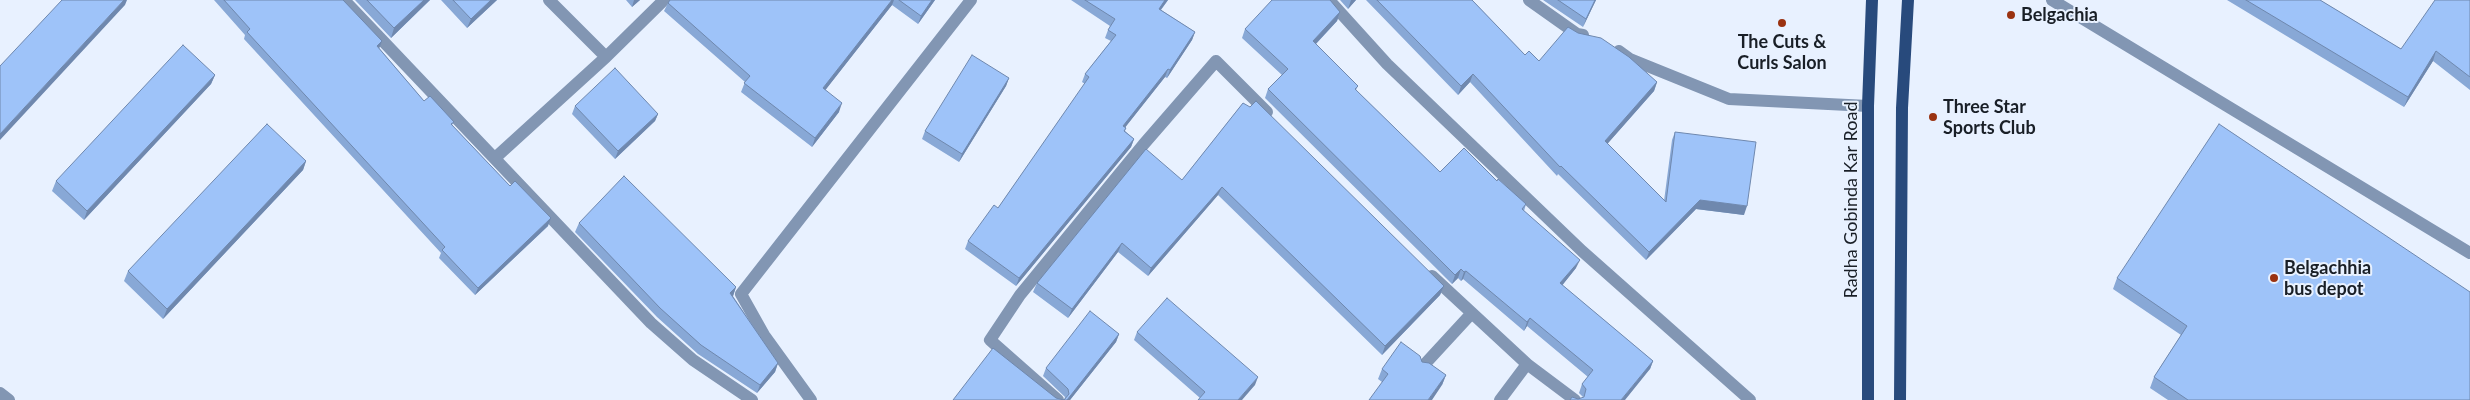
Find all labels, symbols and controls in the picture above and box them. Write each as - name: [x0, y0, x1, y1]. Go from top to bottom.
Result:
- place label: Belgachia: [2021, 4, 2098, 26]
- marker: Belgachia: [2005, 9, 2017, 21]
- marker: The Cuts & Curls Salon: [1776, 17, 1788, 29]
- place label: The Cuts & Curls Salon: [1737, 31, 1827, 74]
- place label: Three Star Sports Club: [1943, 96, 2036, 138]
- street label: Radha Gobinda Kar Road: [1840, 102, 1862, 298]
- marker: Three Star Sports Club: [1927, 111, 1939, 123]
- place label: Belgachhia bus depot: [2284, 257, 2371, 300]
- marker: Belgachhia bus depot: [2268, 272, 2280, 284]

